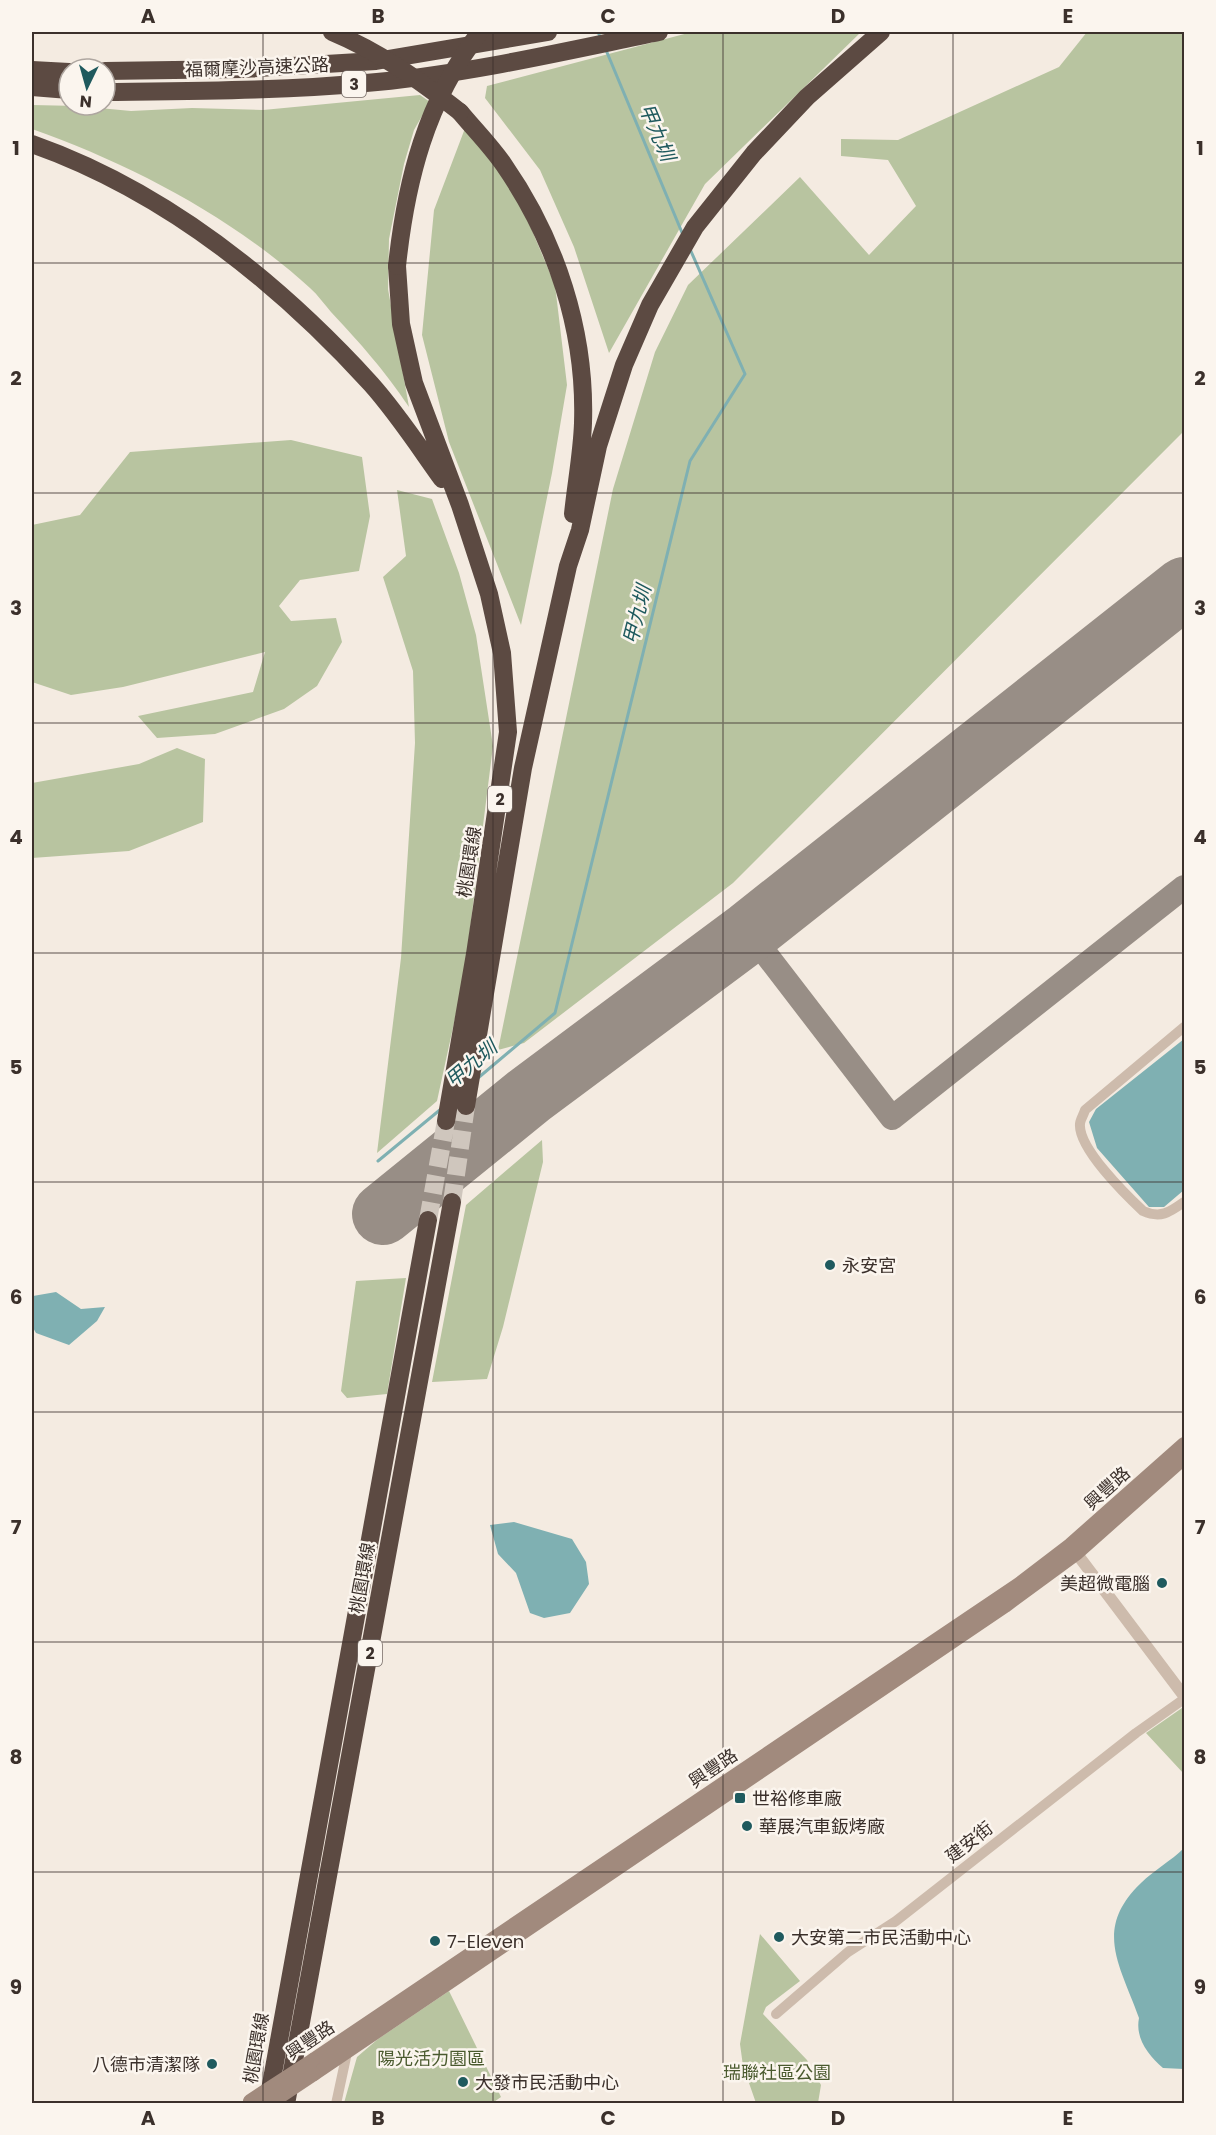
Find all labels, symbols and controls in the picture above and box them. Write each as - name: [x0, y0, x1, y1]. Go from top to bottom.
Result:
- text: A: [141, 2, 156, 30]
- text: B: [371, 2, 385, 30]
- text: C: [600, 2, 616, 30]
- text: D: [831, 2, 845, 30]
- text: E: [1063, 2, 1073, 30]
- street label: 福爾摩沙高速公路: [185, 52, 329, 82]
- north arrow: [57, 57, 117, 117]
- road number: 3: [342, 71, 366, 97]
- text: N: [79, 89, 93, 113]
- water label: 甲九圳: [632, 99, 683, 168]
- text: 1: [12, 134, 20, 162]
- text: 1: [1196, 134, 1204, 162]
- text: 2: [10, 364, 22, 392]
- text: 2: [1194, 364, 1206, 392]
- water label: 甲九圳: [616, 580, 659, 647]
- text: 3: [10, 594, 22, 622]
- text: 3: [1194, 594, 1206, 622]
- road number: 2: [488, 786, 512, 812]
- text: 4: [9, 823, 23, 851]
- text: 4: [1193, 823, 1207, 851]
- street label: 桃園環線: [451, 824, 487, 900]
- water label: 甲九圳: [439, 1032, 505, 1094]
- text: 5: [10, 1053, 23, 1081]
- text: 5: [1194, 1053, 1207, 1081]
- place label: 永安宮: [842, 1253, 896, 1278]
- marker: 永安宮: [823, 1258, 837, 1272]
- text: 6: [10, 1283, 22, 1311]
- text: 6: [1194, 1283, 1206, 1311]
- street label: 興豐路: [1079, 1461, 1135, 1515]
- text: 7: [11, 1513, 22, 1541]
- text: 7: [1195, 1513, 1206, 1541]
- street label: 桃園環線: [343, 1540, 381, 1616]
- place label: 美超微電腦: [1060, 1571, 1150, 1596]
- marker: 美超微電腦: [1155, 1576, 1169, 1590]
- road number: 2: [358, 1640, 382, 1666]
- text: 8: [10, 1743, 22, 1771]
- street label: 興豐路: [684, 1743, 742, 1793]
- text: 8: [1194, 1743, 1206, 1771]
- place label: 世裕修車廠: [752, 1786, 842, 1811]
- marker: 世裕修車廠: [733, 1791, 747, 1805]
- place label: 華展汽車鈑烤廠: [759, 1814, 885, 1839]
- street label: 建安街: [940, 1816, 998, 1868]
- marker: 華展汽車鈑烤廠: [740, 1819, 754, 1833]
- place label: 大安第二市民活動中心: [791, 1925, 971, 1950]
- place label: 7-Eleven: [447, 1929, 524, 1954]
- marker: 大安第二市民活動中心: [772, 1930, 786, 1944]
- marker: 7-Eleven: [428, 1934, 442, 1948]
- text: 9: [10, 1973, 22, 2001]
- text: 9: [1194, 1973, 1206, 2001]
- street label: 桃園環線: [237, 2010, 275, 2086]
- street label: 興豐路: [281, 2015, 339, 2065]
- park label: 陽光活力園區: [377, 2046, 485, 2071]
- place label: 八德市清潔隊: [92, 2052, 200, 2077]
- marker: 八德市清潔隊: [205, 2057, 219, 2071]
- park label: 瑞聯社區公園: [723, 2060, 831, 2085]
- place label: 大發市民活動中心: [475, 2070, 619, 2095]
- marker: 大發市民活動中心: [456, 2075, 470, 2089]
- text: A: [141, 2104, 156, 2132]
- text: B: [371, 2104, 385, 2132]
- text: C: [600, 2104, 616, 2132]
- text: D: [831, 2104, 845, 2132]
- text: E: [1063, 2104, 1073, 2132]

